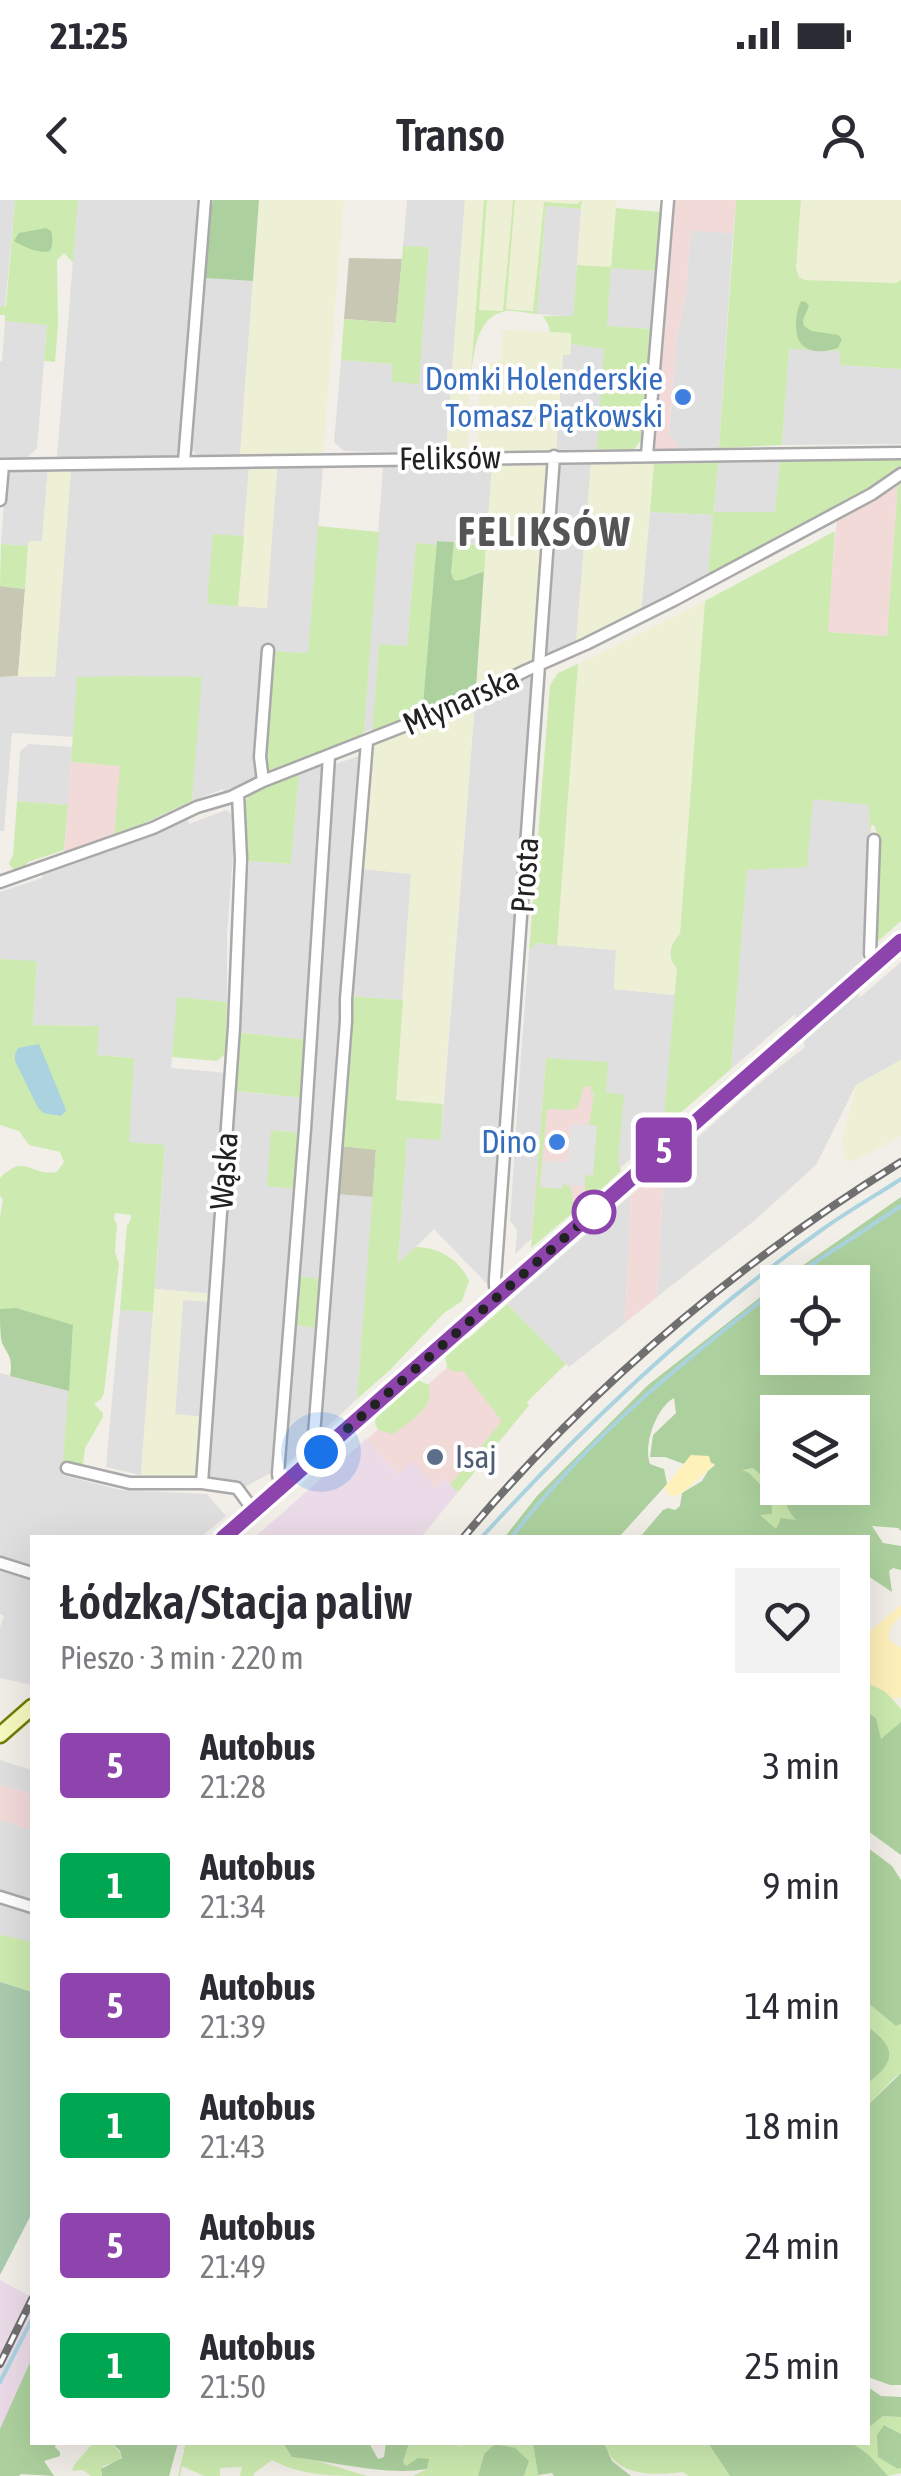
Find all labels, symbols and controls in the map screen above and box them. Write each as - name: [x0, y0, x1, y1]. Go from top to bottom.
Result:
- text: 21:25: [50, 14, 128, 57]
- icon: back: [30, 108, 85, 163]
- icon: person: [816, 108, 871, 163]
- text: Transo: [396, 109, 505, 161]
- place label: Domki Holenderskie Tomasz Piątkowski: [425, 360, 663, 434]
- marker: Domki Holenderskie Tomasz Piątkowski: [672, 386, 694, 408]
- street label: Feliksów: [399, 438, 501, 477]
- district label: FELIKSÓW: [458, 507, 632, 555]
- street label: Młynarska: [397, 659, 524, 742]
- street label: Prosta: [503, 836, 546, 914]
- line badge: 5: [632, 1118, 696, 1182]
- place label: Dino: [481, 1123, 537, 1160]
- text: 5: [656, 1130, 672, 1170]
- street label: Wąska: [202, 1131, 245, 1211]
- marker: Dino: [546, 1131, 568, 1153]
- unlabelled marker: [573, 1191, 615, 1233]
- map controls: [760, 1265, 870, 1505]
- button: locate: [760, 1265, 870, 1375]
- button: layers: [760, 1395, 870, 1505]
- your location: [296, 1427, 346, 1477]
- place label: Isaj: [455, 1438, 497, 1475]
- marker: Isaj: [424, 1446, 446, 1468]
- button: heart: [735, 1568, 840, 1673]
- text: Łódzka/Stacja paliw: [60, 1574, 412, 1629]
- text: Pieszo · 3 min · 220 m: [60, 1639, 304, 1676]
- text: Autobus: [200, 1725, 315, 1768]
- text: 3 min: [762, 1744, 840, 1787]
- text: 5: [107, 1745, 123, 1785]
- text: 21:28: [200, 1768, 266, 1805]
- text: Autobus: [200, 1845, 315, 1888]
- text: 9 min: [762, 1864, 840, 1907]
- text: 1: [107, 1865, 123, 1905]
- text: 21:34: [200, 1888, 266, 1925]
- text: Autobus: [200, 1965, 315, 2008]
- text: 14 min: [745, 1984, 840, 2027]
- text: 5: [107, 1985, 123, 2025]
- text: 21:39: [200, 2008, 266, 2045]
- text: Autobus: [200, 2085, 315, 2128]
- text: 18 min: [745, 2104, 840, 2147]
- text: 1: [107, 2105, 123, 2145]
- text: 21:43: [200, 2128, 266, 2165]
- text: Autobus: [200, 2205, 315, 2248]
- text: 24 min: [745, 2224, 840, 2267]
- text: 5: [107, 2225, 123, 2265]
- text: 21:49: [200, 2248, 266, 2285]
- text: Autobus: [200, 2325, 315, 2368]
- text: 25 min: [745, 2344, 840, 2387]
- text: 1: [107, 2345, 123, 2385]
- text: 21:50: [200, 2368, 266, 2405]

